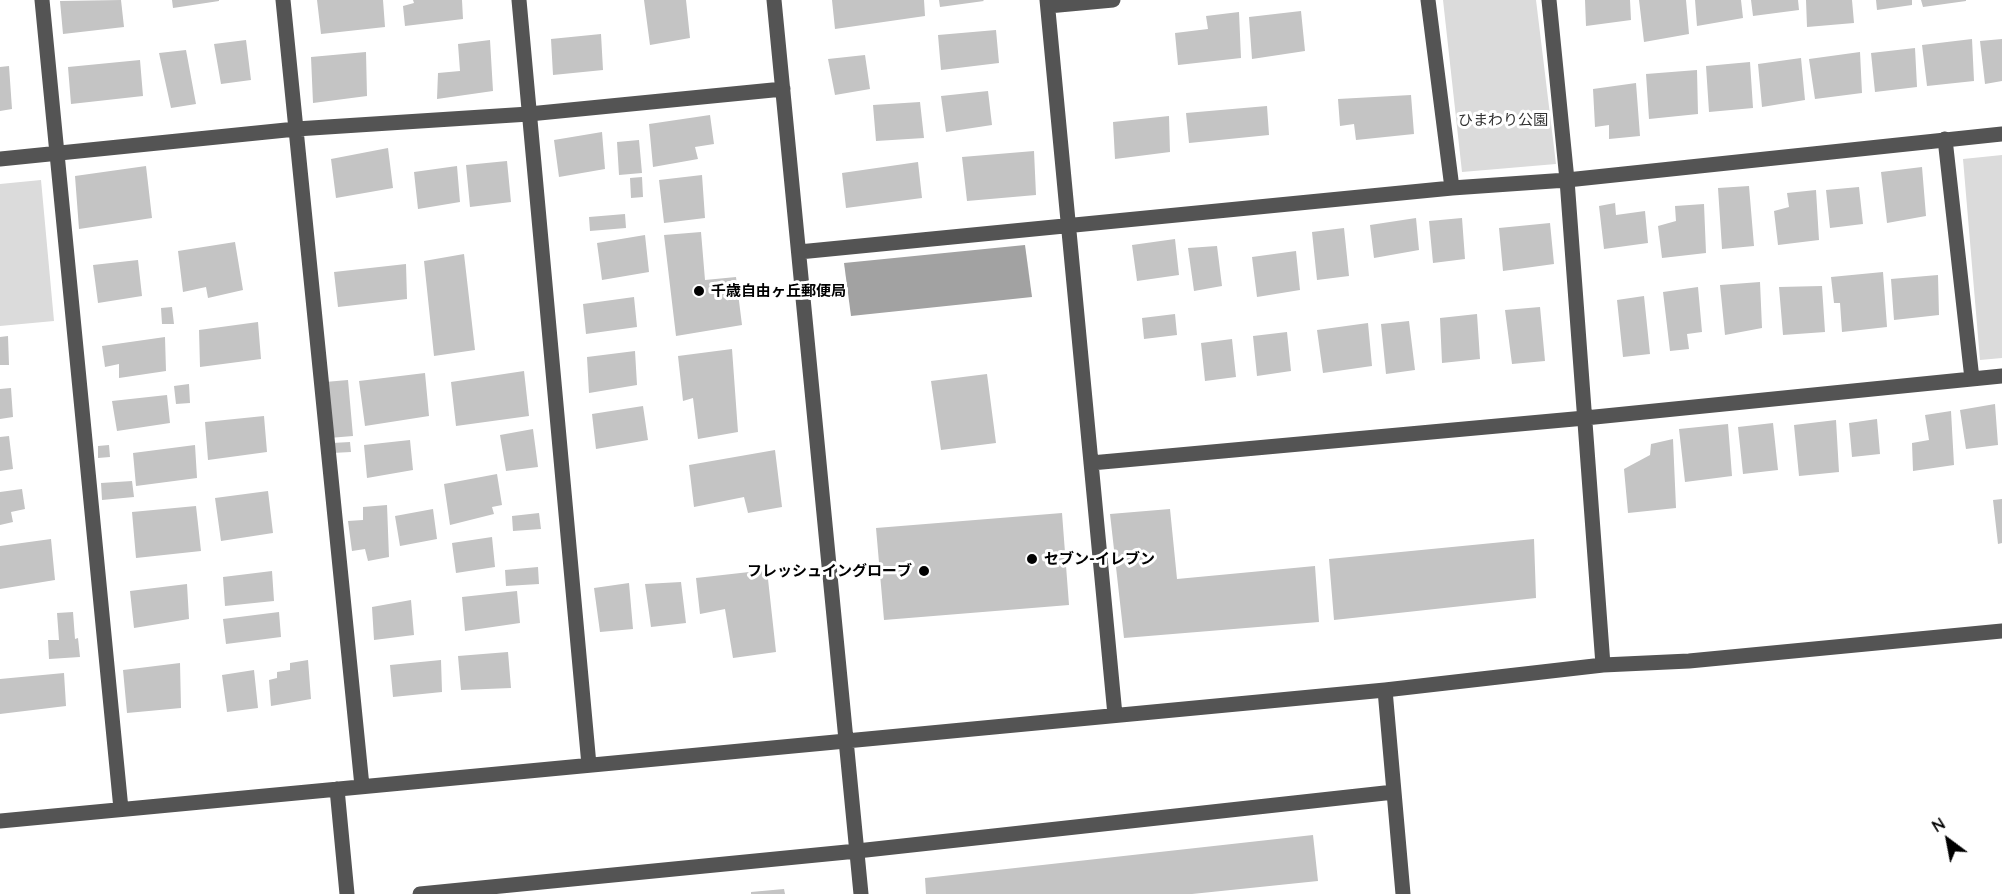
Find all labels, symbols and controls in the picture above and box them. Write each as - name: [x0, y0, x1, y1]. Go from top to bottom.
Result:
- park label: ひまわり公園: [1458, 111, 1548, 129]
- place label: 千歳自由ヶ丘郵便局: [711, 282, 846, 300]
- marker: 千歳自由ヶ丘郵便局: [692, 284, 706, 298]
- place label: セブン-イレブン: [1044, 550, 1155, 568]
- marker: セブン-イレブン: [1025, 552, 1039, 566]
- place label: フレッシュイングローブ: [747, 562, 912, 580]
- marker: フレッシュイングローブ: [917, 564, 931, 578]
- north arrow: [1918, 810, 1978, 870]
- text: N: [1928, 813, 1949, 836]

